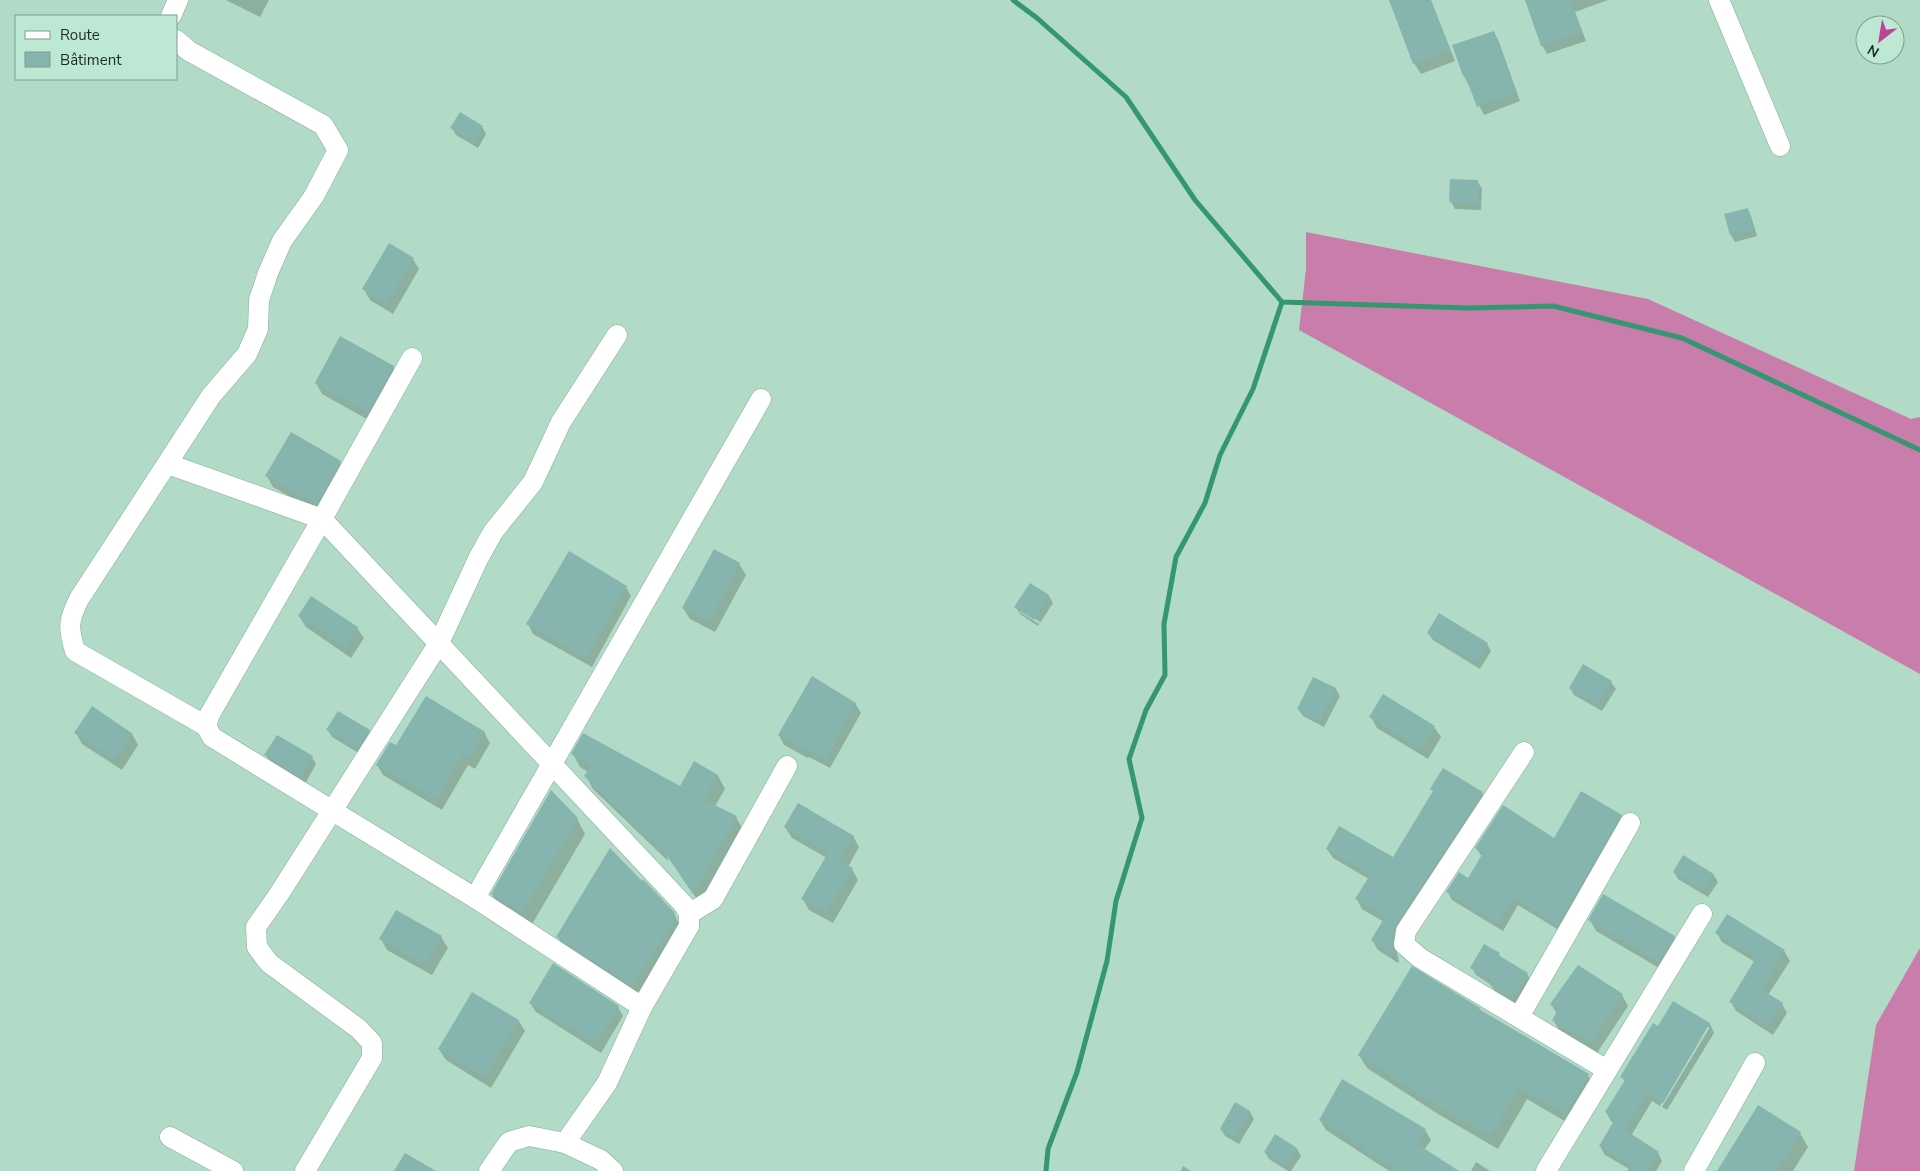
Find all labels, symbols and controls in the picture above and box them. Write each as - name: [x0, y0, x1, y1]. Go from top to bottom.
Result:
- legend: [15, 15, 178, 80]
- north arrow: [1855, 15, 1905, 65]
- text: Route: [60, 25, 100, 45]
- text: N: [1864, 40, 1883, 62]
- text: Bâtiment: [60, 50, 122, 70]

